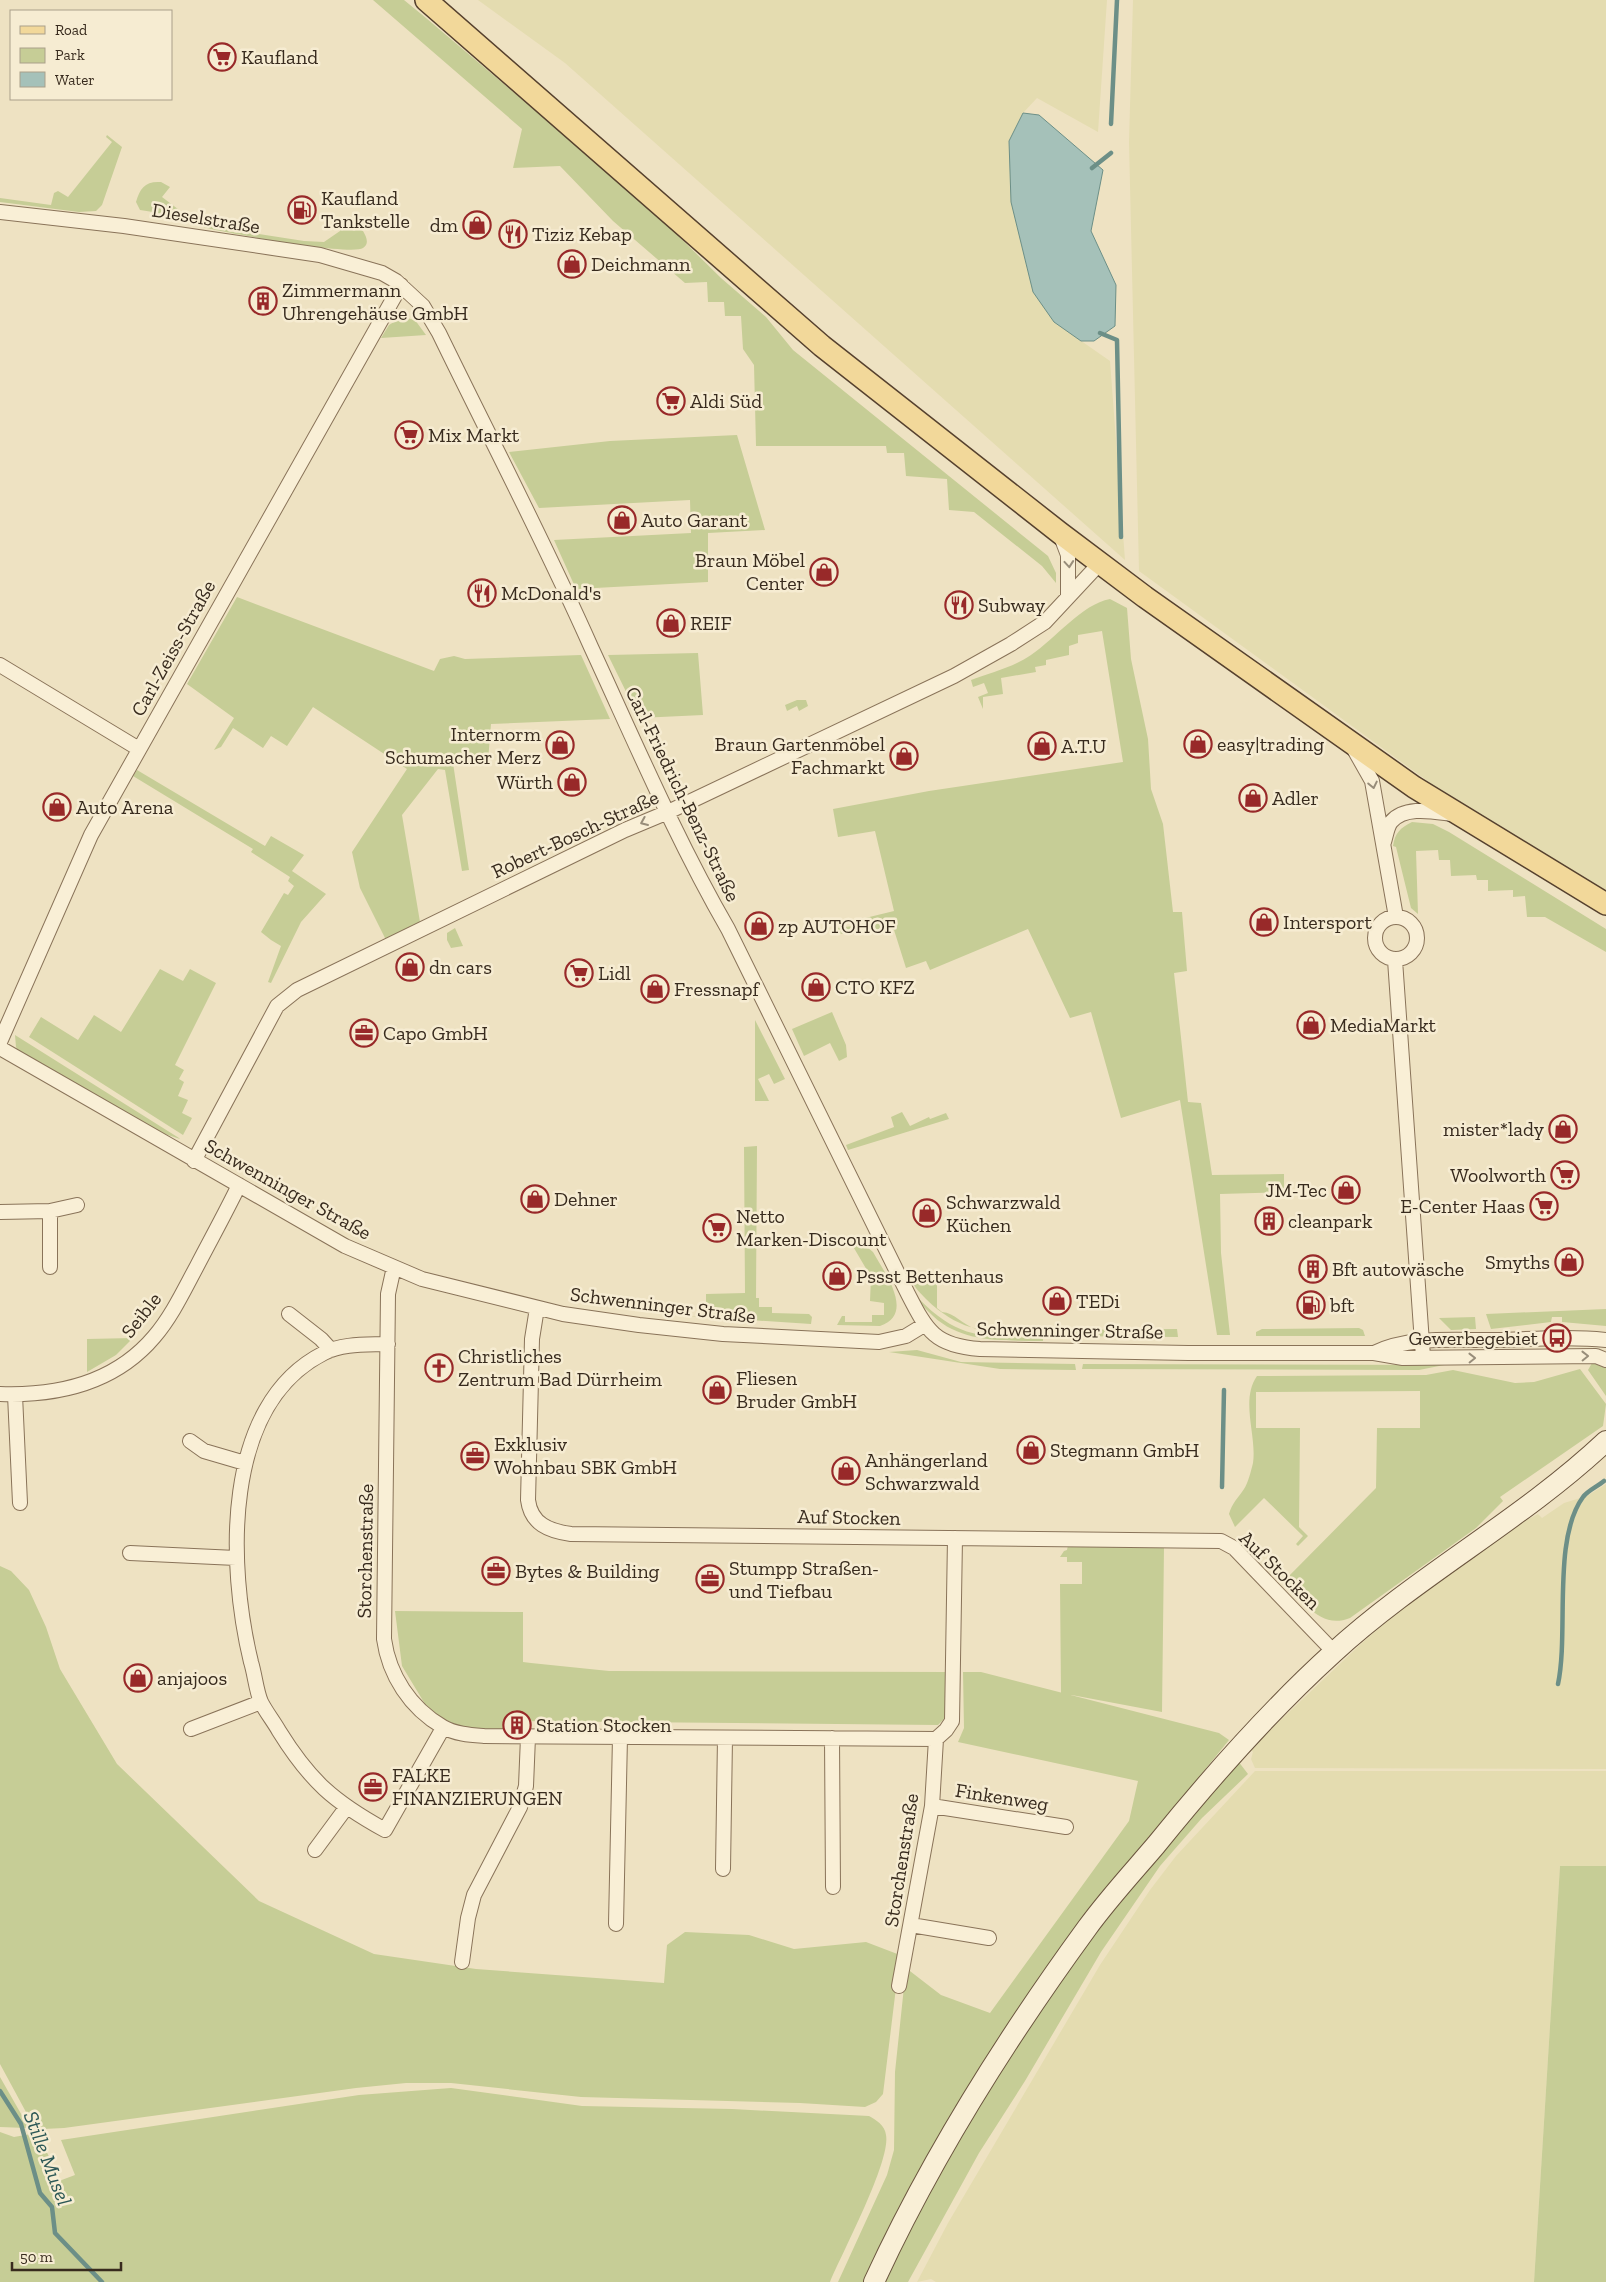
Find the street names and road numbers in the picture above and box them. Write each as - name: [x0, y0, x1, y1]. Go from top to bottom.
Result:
- street label: Dieselstraße: [150, 198, 262, 238]
- street label: Carl-Zeiss-Straße: [126, 576, 220, 720]
- street label: Carl-Friedrich-Benz-Straße: [620, 683, 746, 905]
- street label: Robert-Bosch-Straße: [488, 785, 662, 883]
- street label: Schwenninger Straße: [201, 1133, 375, 1245]
- street label: Schwenninger Straße: [569, 1282, 757, 1328]
- street label: Seible: [116, 1287, 166, 1343]
- street label: Schwenninger Straße: [976, 1316, 1164, 1344]
- street label: Storchenstraße: [352, 1483, 378, 1619]
- street label: Auf Stocken: [797, 1504, 901, 1530]
- street label: Auf Stocken: [1235, 1526, 1326, 1615]
- street label: Finkenweg: [954, 1778, 1050, 1816]
- street label: Storchenstraße: [879, 1792, 923, 1928]

